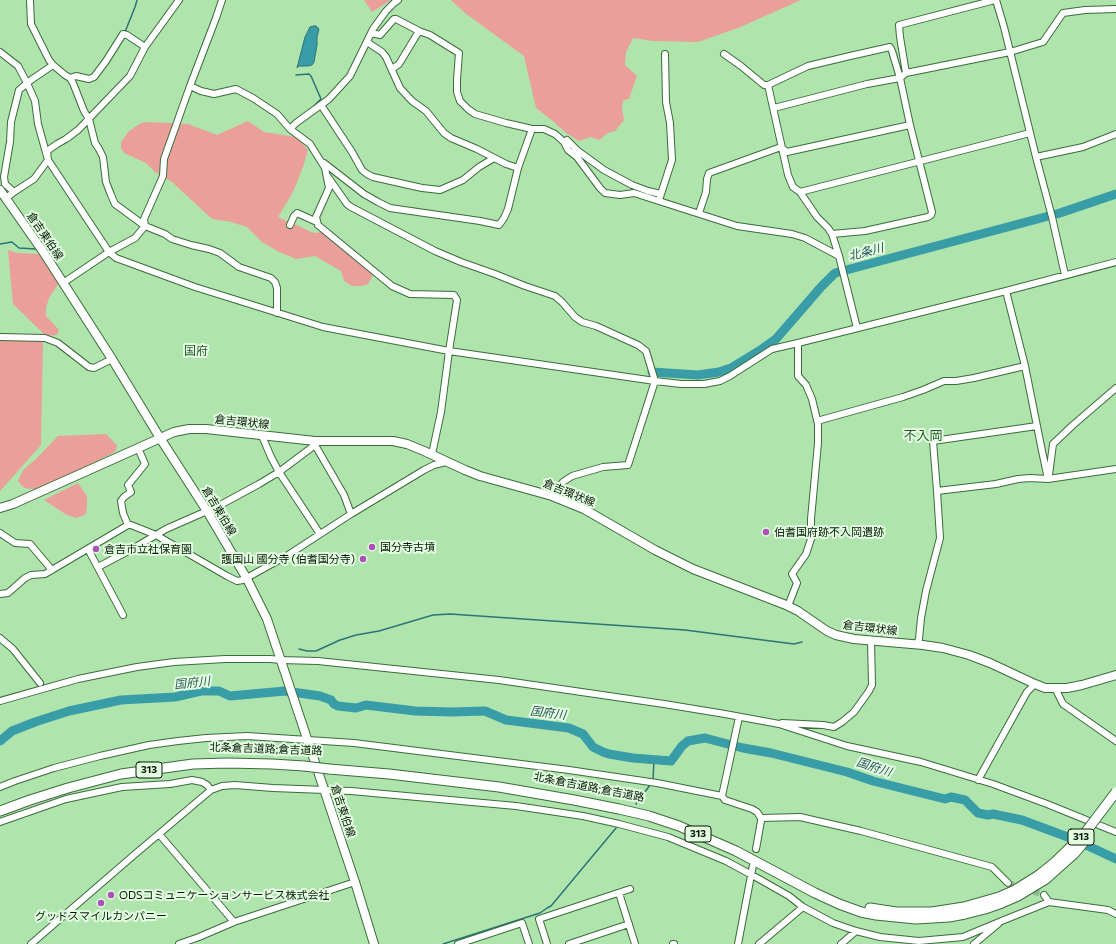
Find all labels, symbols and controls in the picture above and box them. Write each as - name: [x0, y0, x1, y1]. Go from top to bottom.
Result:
- street label: 倉吉東伯線: [24, 210, 66, 262]
- water label: 北条川: [847, 240, 885, 264]
- district label: 国府: [184, 344, 208, 358]
- street label: 倉吉環状線: [214, 413, 270, 431]
- district label: 不入岡: [904, 428, 942, 444]
- street label: 倉吉環状線: [541, 477, 597, 509]
- street label: 倉吉東伯線: [199, 484, 239, 538]
- place label: 伯耆国府跡不入岡遺跡: [774, 525, 884, 539]
- marker: 伯耆国府跡不入岡遺跡: [761, 527, 771, 537]
- place label: 国分寺古墳: [380, 540, 435, 554]
- place label: 倉吉市立社保育園: [104, 542, 192, 556]
- marker: 国分寺古墳: [367, 542, 377, 552]
- marker: 倉吉市立社保育園: [91, 544, 101, 554]
- place label: 護国山 國分寺 (伯耆国分寺): [221, 552, 355, 566]
- marker: 護国山 國分寺 (伯耆国分寺): [358, 554, 368, 564]
- street label: 倉吉環状線: [842, 618, 898, 638]
- water label: 国府川: [173, 674, 211, 692]
- water label: 国府川: [529, 704, 567, 722]
- street label: 北条倉吉道路;倉吉道路: [210, 740, 322, 758]
- water label: 国府川: [855, 755, 893, 779]
- road number: 313: [136, 762, 162, 778]
- street label: 北条倉吉道路;倉吉道路: [532, 770, 646, 804]
- street label: 倉吉東伯線: [328, 783, 358, 839]
- road number: 313: [685, 826, 711, 842]
- road number: 313: [1068, 829, 1094, 845]
- place label: ODSコミュニケーションサービス株式会社: [119, 888, 330, 902]
- marker: ODSコミュニケーションサービス株式会社: [106, 890, 116, 900]
- marker: グッドスマイルカンパニー: [96, 898, 106, 908]
- place label: グッドスマイルカンパニー: [35, 909, 167, 923]

